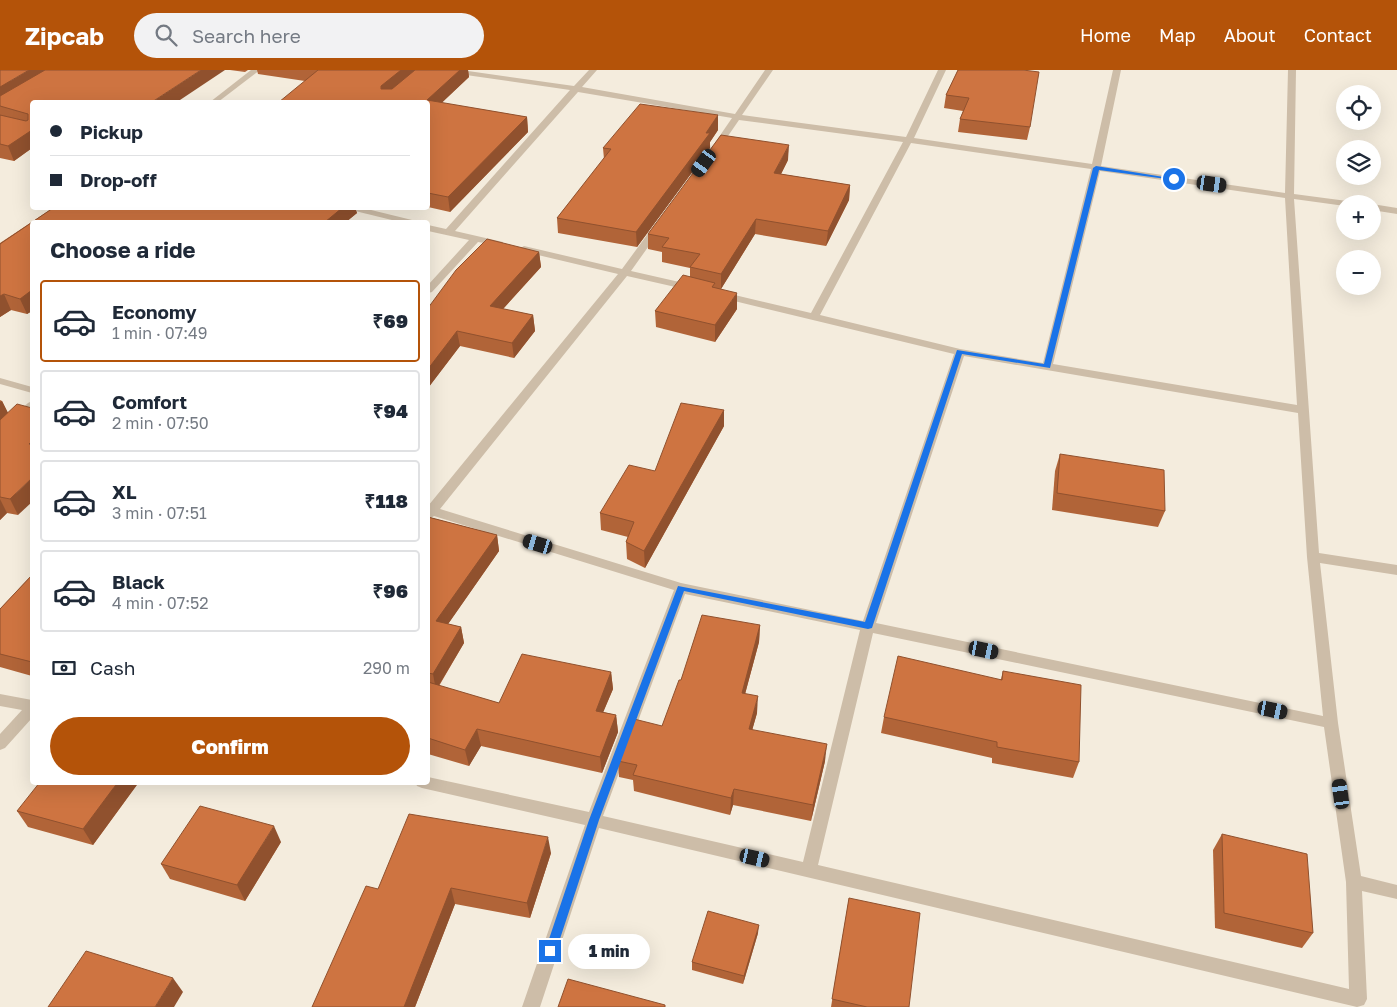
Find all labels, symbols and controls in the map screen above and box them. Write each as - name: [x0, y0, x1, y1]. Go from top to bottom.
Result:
- search box: [134, 13, 484, 58]
- text: Zipcab: [25, 21, 104, 50]
- icon: search: [152, 21, 180, 49]
- text: Search here: [192, 24, 301, 47]
- text: Home: [1080, 24, 1131, 46]
- text: Map: [1159, 24, 1196, 46]
- text: About: [1224, 24, 1276, 46]
- text: Contact: [1304, 24, 1372, 46]
- map controls: [1336, 85, 1381, 295]
- button: locate: [1336, 85, 1381, 130]
- text: Pickup: [80, 120, 143, 143]
- button: layers: [1336, 140, 1381, 185]
- car: [689, 146, 718, 180]
- text: Drop-off: [80, 168, 157, 191]
- route start: [1163, 168, 1185, 190]
- car: [1196, 174, 1227, 194]
- button: +: [1336, 195, 1381, 240]
- text: Choose a ride: [50, 236, 196, 263]
- button: −: [1336, 250, 1381, 295]
- icon: car: [52, 299, 97, 344]
- text: Economy: [112, 300, 197, 323]
- text: ₹69: [372, 309, 408, 332]
- text: 1 min · 07:49: [112, 323, 208, 343]
- icon: car: [52, 389, 97, 434]
- text: Comfort: [112, 390, 187, 413]
- text: ₹94: [373, 399, 408, 422]
- text: 2 min · 07:50: [112, 413, 209, 433]
- icon: car: [52, 479, 97, 524]
- text: XL: [112, 480, 137, 503]
- text: ₹118: [365, 489, 408, 512]
- text: 3 min · 07:51: [112, 503, 207, 523]
- car: [521, 532, 554, 556]
- icon: car: [52, 569, 97, 614]
- text: Black: [112, 570, 165, 593]
- text: ₹96: [372, 579, 408, 602]
- text: 4 min · 07:52: [112, 593, 209, 613]
- car: [967, 640, 1000, 660]
- icon: cash: [50, 654, 78, 682]
- text: Cash: [90, 656, 135, 679]
- text: 290 m: [363, 658, 410, 678]
- car: [1256, 700, 1289, 720]
- button: Confirm: [50, 717, 410, 775]
- car: [1331, 778, 1350, 810]
- car: [738, 847, 771, 869]
- callout: 1 min: [568, 934, 650, 968]
- route end: [539, 940, 561, 962]
- text: 1 min: [589, 941, 629, 961]

